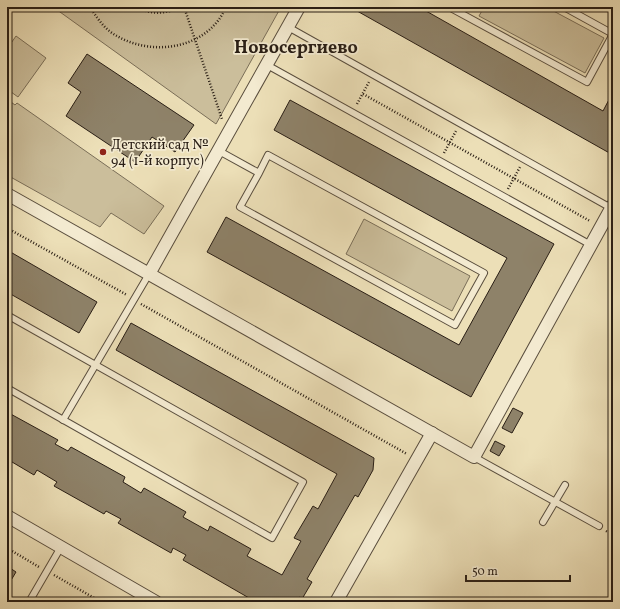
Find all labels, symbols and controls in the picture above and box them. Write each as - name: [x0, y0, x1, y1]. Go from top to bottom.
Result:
- district label: Новосергиево: [234, 36, 358, 61]
- place label: Детский сад № 94 (1-й корпус): [111, 136, 209, 171]
- marker: Детский сад № 94 (1-й корпус): [98, 147, 108, 157]
- scale bar: [466, 557, 570, 583]
- text: 50 m: [472, 564, 498, 580]

